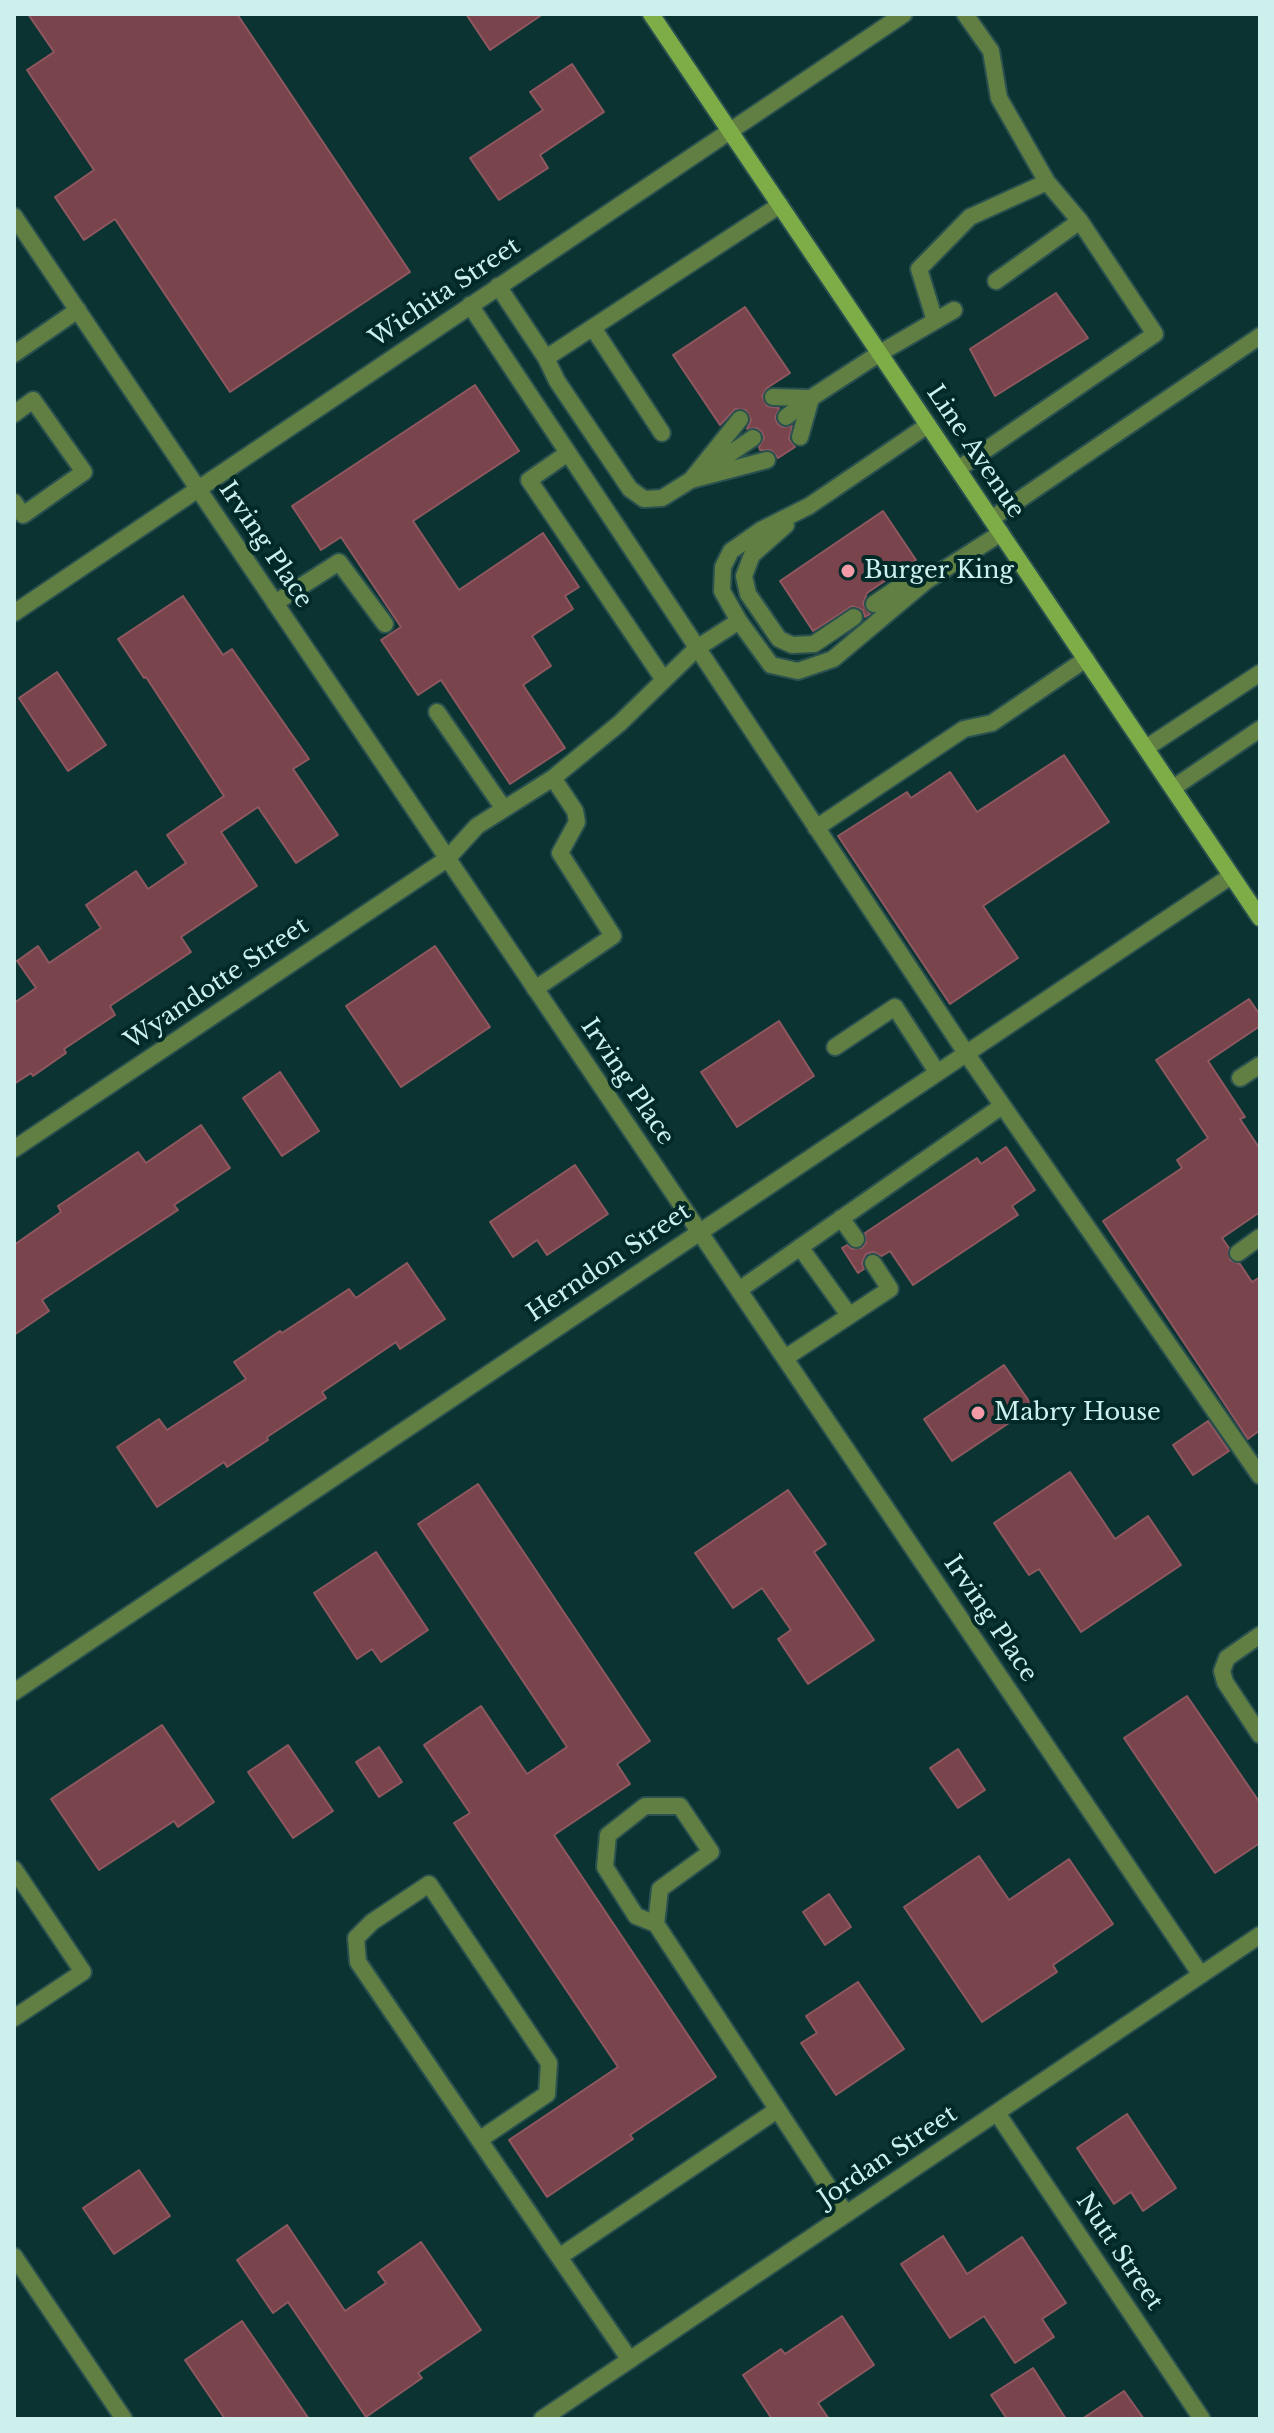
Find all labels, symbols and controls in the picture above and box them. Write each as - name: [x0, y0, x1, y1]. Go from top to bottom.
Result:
- street label: Wichita Street: [364, 232, 526, 354]
- street label: Line Avenue: [920, 380, 1030, 524]
- street label: Irving Place: [212, 476, 318, 614]
- place label: Burger King: [864, 557, 1014, 585]
- marker: Burger King: [839, 562, 857, 580]
- street label: Wyandotte Street: [120, 912, 314, 1056]
- street label: Irving Place: [574, 1013, 680, 1151]
- street label: Herndon Street: [522, 1198, 696, 1328]
- place label: Mabry House: [994, 1399, 1161, 1427]
- marker: Mabry House: [969, 1404, 987, 1422]
- street label: Irving Place: [937, 1550, 1043, 1688]
- street label: Jordan Street: [813, 2100, 963, 2214]
- street label: Nutt Street: [1069, 2188, 1169, 2316]

